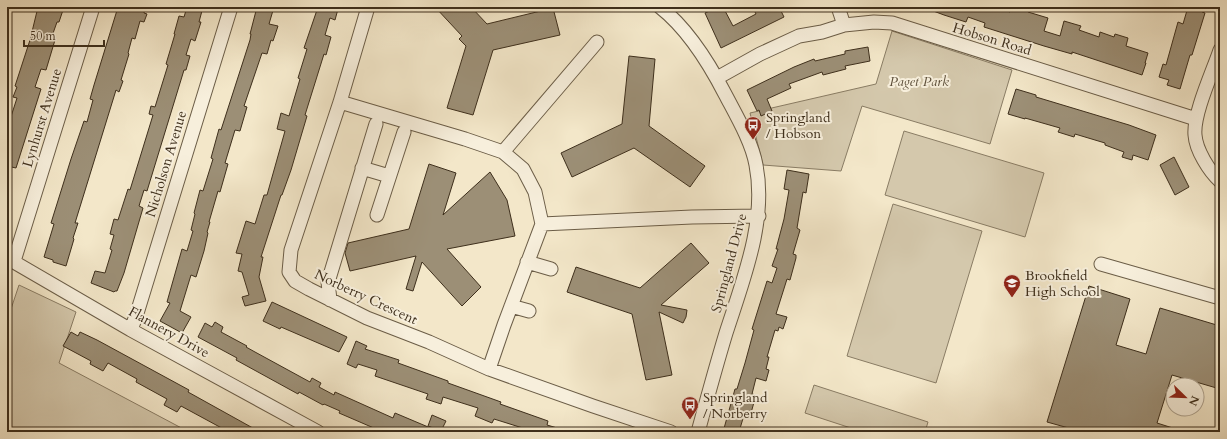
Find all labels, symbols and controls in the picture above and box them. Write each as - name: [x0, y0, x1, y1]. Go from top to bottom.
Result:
- street label: Hobson Road: [950, 18, 1034, 60]
- scale bar: [24, 22, 104, 48]
- text: 50 m: [30, 28, 57, 44]
- street label: Lynhurst Avenue: [18, 66, 66, 170]
- park label: Paget Park: [889, 72, 949, 91]
- street label: Nicholson Avenue: [141, 108, 191, 220]
- place label: Springland / Hobson: [766, 108, 831, 143]
- bus stop icon: Springland / Hobson: [743, 115, 763, 140]
- street label: Springland Drive: [707, 211, 751, 315]
- street label: Norberry Crescent: [311, 265, 421, 329]
- place label: Brookfield High School: [1025, 266, 1100, 301]
- school or university icon: Brookfield High School: [1002, 273, 1022, 298]
- street label: Flannery Drive: [125, 302, 213, 362]
- north arrow: [1165, 377, 1205, 417]
- place label: Springland / Norberry: [703, 388, 768, 423]
- text: N: [1185, 393, 1203, 408]
- bus stop icon: Springland / Norberry: [680, 395, 700, 420]

